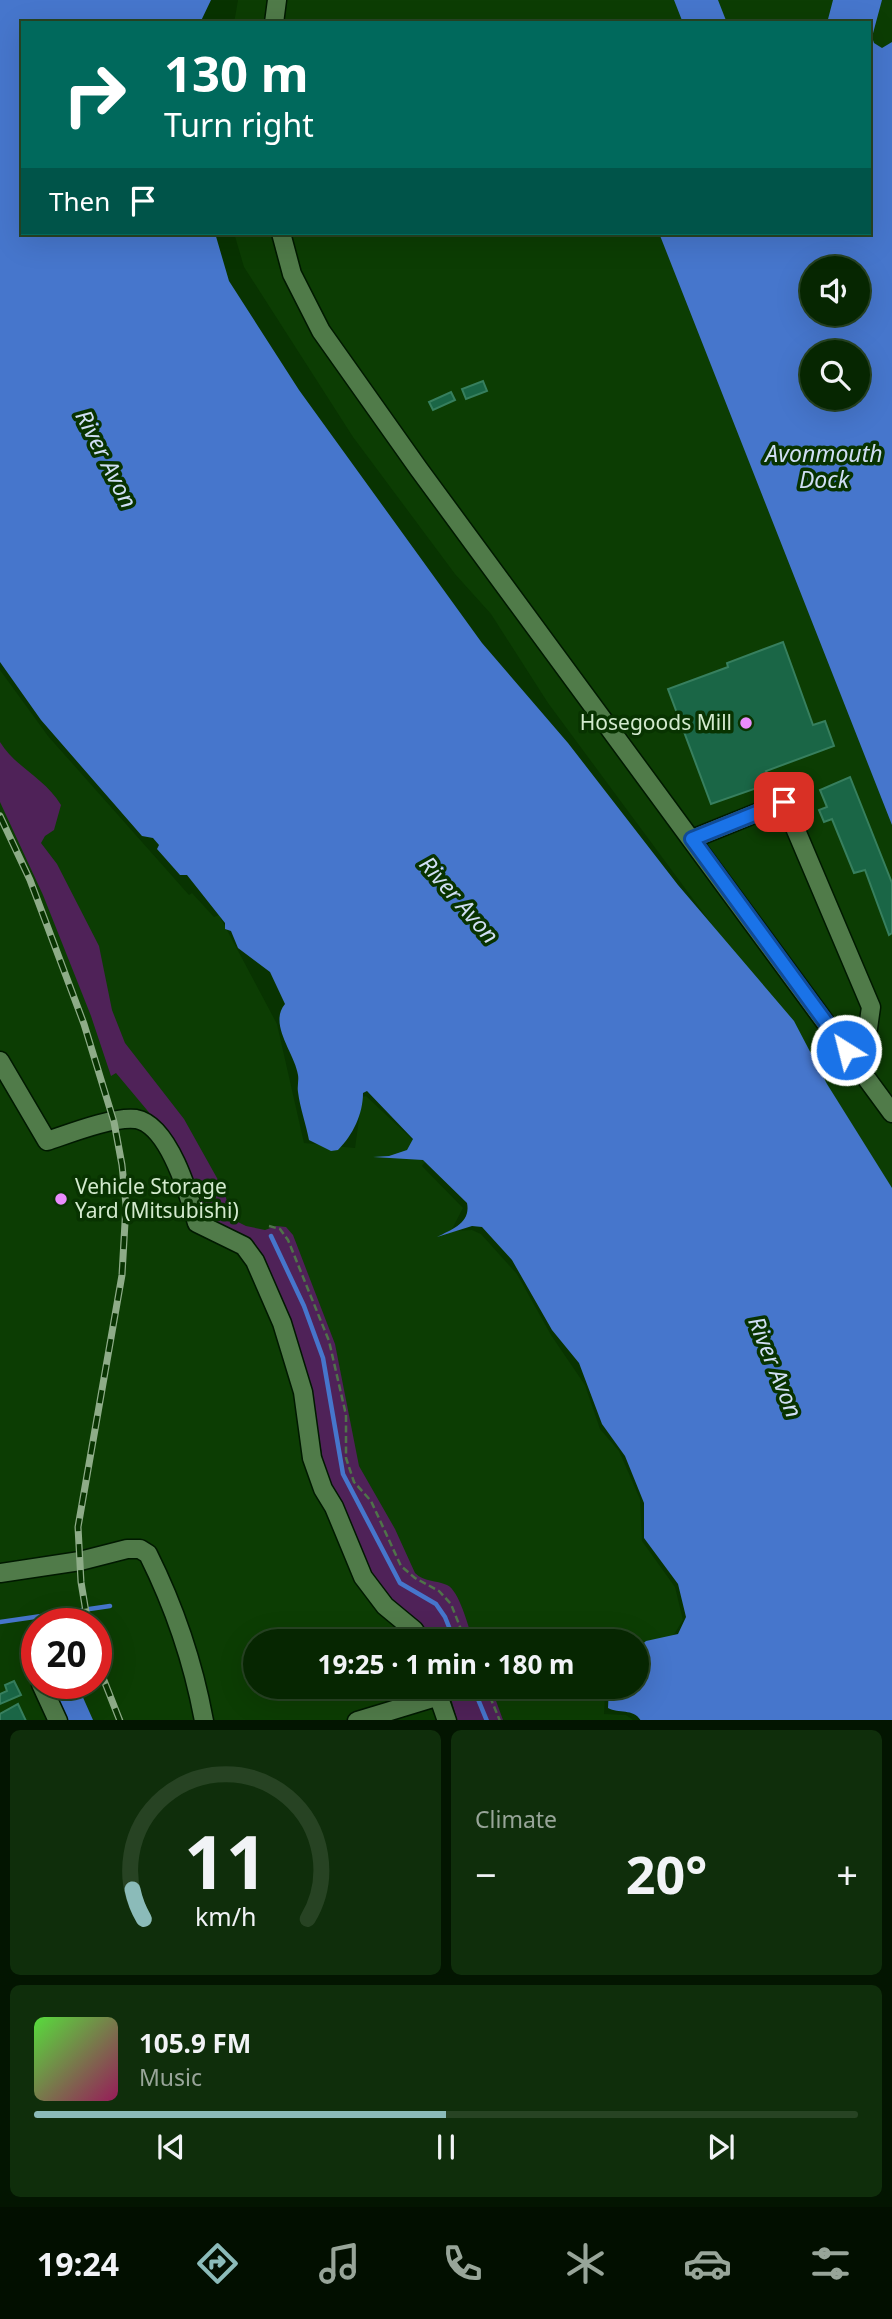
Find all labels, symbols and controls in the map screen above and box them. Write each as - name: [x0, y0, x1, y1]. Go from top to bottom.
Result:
- text: 130 m: [164, 40, 309, 106]
- icon: right: [49, 49, 140, 140]
- text: Turn right: [164, 103, 314, 146]
- icon: arrive: [124, 182, 162, 220]
- text: Then: [49, 183, 110, 219]
- map controls: [800, 256, 870, 410]
- button: sound: [800, 256, 870, 326]
- button: search: [800, 340, 870, 410]
- water label: River Avon: [68, 404, 145, 513]
- water label: Avonmouth Dock: [763, 437, 883, 495]
- place label: Hosegoods Mill: [580, 708, 732, 736]
- marker: Hosegoods Mill: [738, 715, 754, 731]
- pin: [754, 772, 814, 832]
- icon: arrive: [765, 783, 803, 821]
- water label: River Avon: [413, 849, 507, 950]
- position arrow: [809, 1013, 883, 1087]
- place label: Vehicle Storage Yard (Mitsubishi): [75, 1172, 239, 1224]
- marker: Vehicle Storage Yard (Mitsubishi): [53, 1191, 69, 1207]
- water label: River Avon: [741, 1311, 811, 1422]
- speed limit sign: 20: [21, 1608, 112, 1699]
- text: 19:25 · 1 min · 180 m: [318, 1646, 574, 1682]
- text: Climate: [475, 1803, 557, 1835]
- text: 11: [184, 1811, 267, 1910]
- text: 20°: [626, 1838, 707, 1909]
- text: −: [475, 1848, 497, 1900]
- text: +: [836, 1848, 858, 1900]
- text: km/h: [195, 1898, 256, 1932]
- text: 105.9 FM: [139, 2025, 251, 2061]
- text: Music: [139, 2061, 202, 2093]
- icon: previous: [152, 2128, 190, 2166]
- icon: pause: [427, 2128, 465, 2166]
- icon: next: [702, 2128, 740, 2166]
- icon: directions: [193, 2239, 242, 2288]
- icon: music: [315, 2239, 364, 2288]
- icon: phone: [438, 2239, 487, 2288]
- icon: climate: [561, 2239, 610, 2288]
- icon: car: [683, 2239, 732, 2288]
- icon: filters: [806, 2239, 855, 2288]
- text: 19:24: [37, 2242, 119, 2285]

